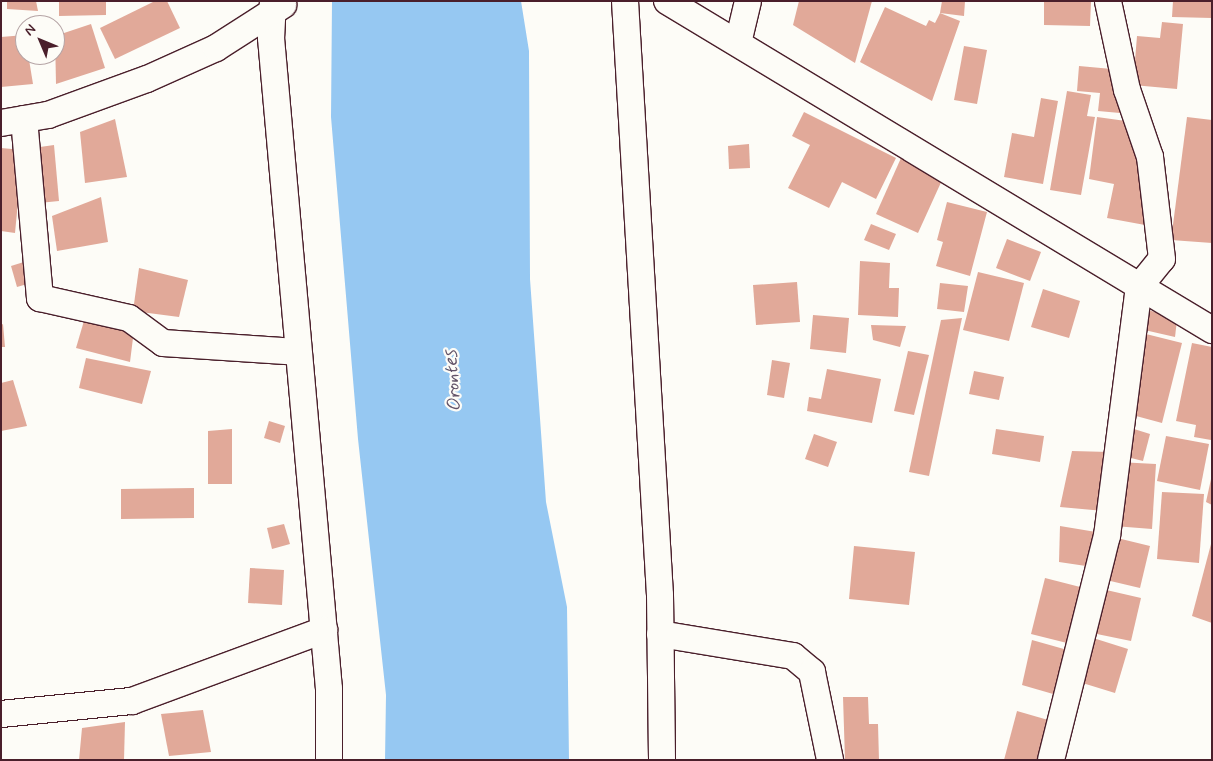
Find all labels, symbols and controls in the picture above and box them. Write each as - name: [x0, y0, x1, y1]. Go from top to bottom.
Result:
- north arrow: [15, 15, 65, 65]
- text: N: [20, 20, 40, 40]
- water label: Orontes: [439, 350, 467, 412]

